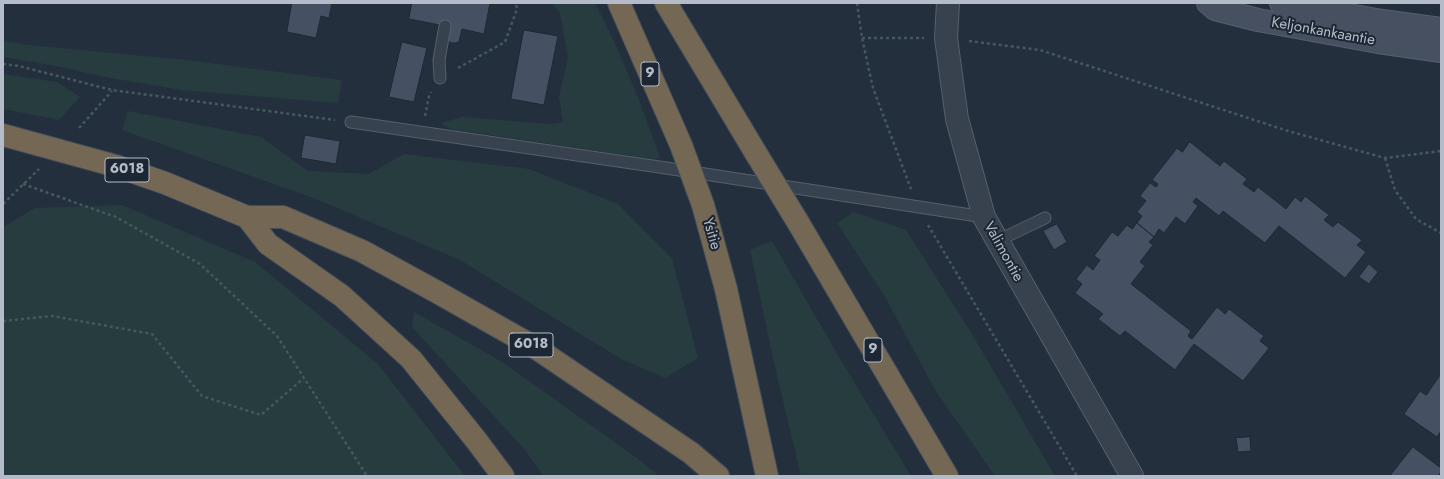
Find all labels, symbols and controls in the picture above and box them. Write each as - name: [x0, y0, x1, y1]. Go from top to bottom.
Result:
- street label: Keljonkankaantie: [1270, 14, 1376, 50]
- road number: 9: [641, 62, 659, 86]
- road number: 6018: [105, 158, 149, 182]
- street label: Ysitie: [698, 216, 724, 252]
- street label: Valimontie: [979, 219, 1027, 285]
- road number: 6018: [509, 333, 553, 357]
- road number: 9: [864, 338, 882, 362]

